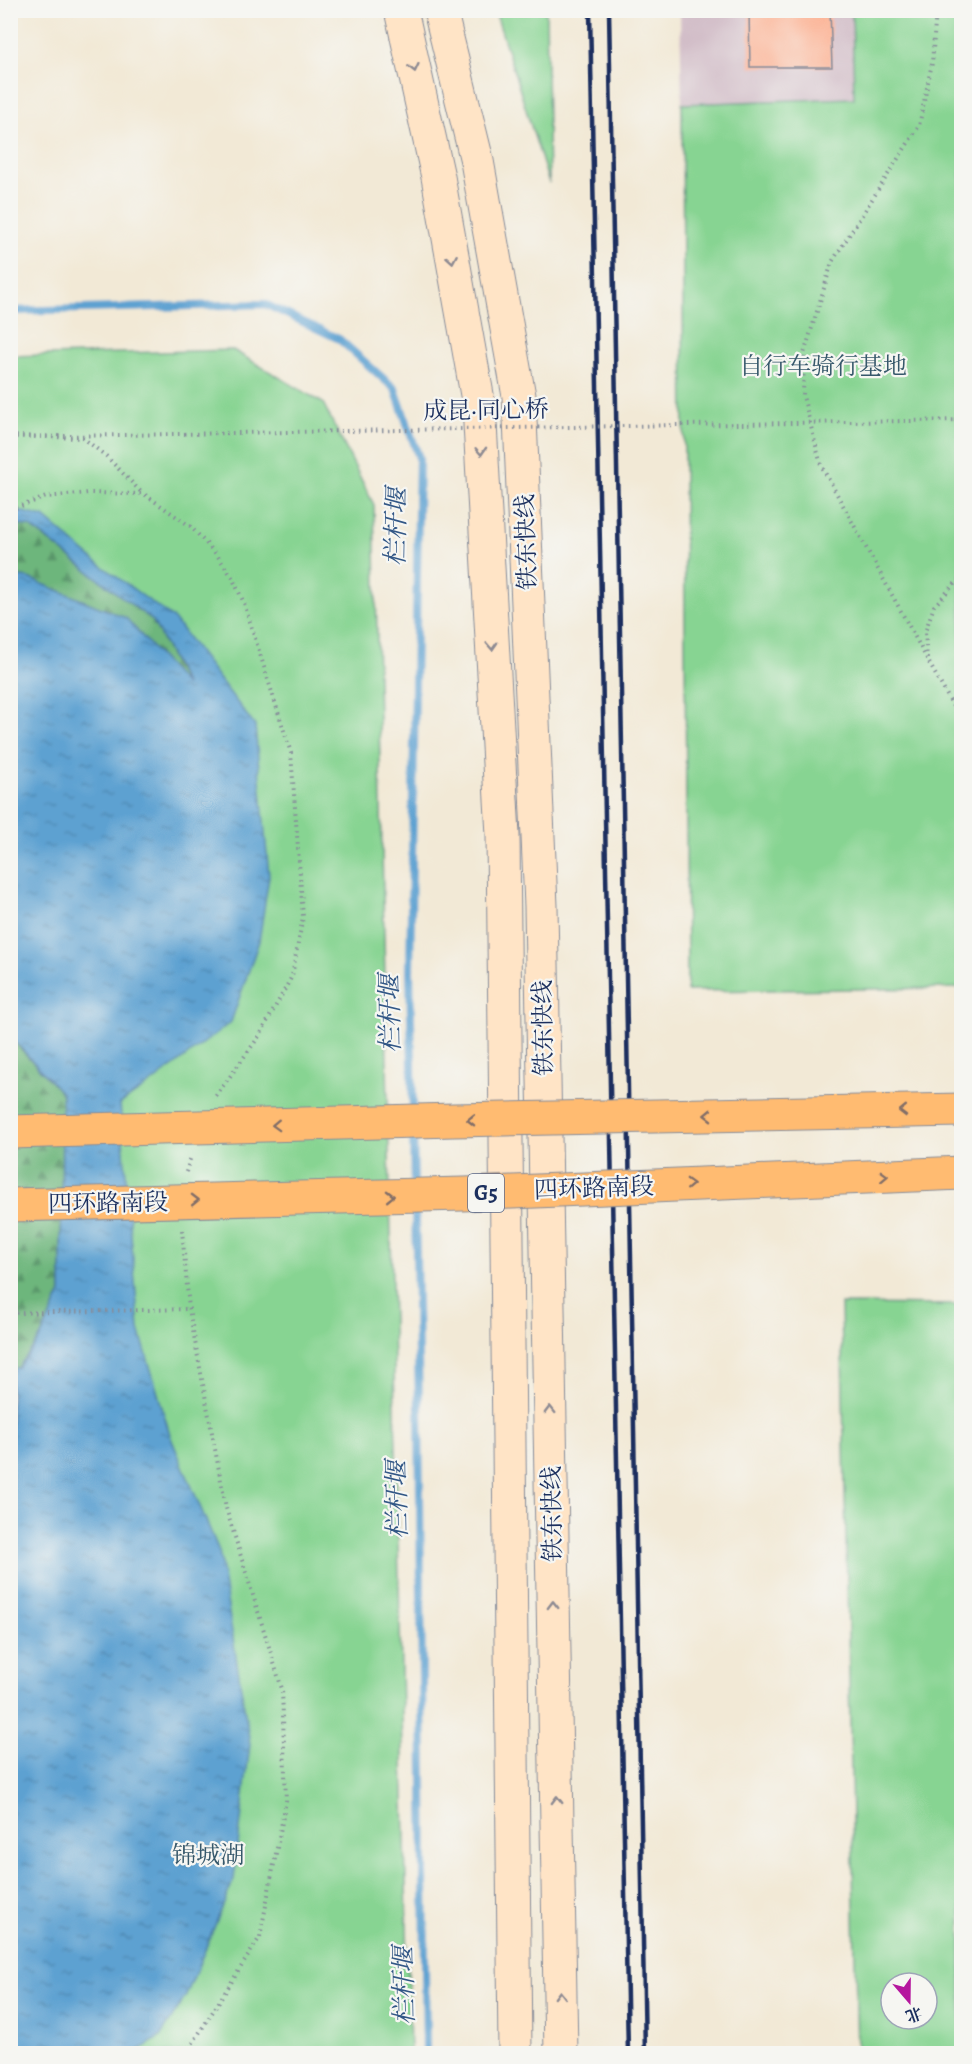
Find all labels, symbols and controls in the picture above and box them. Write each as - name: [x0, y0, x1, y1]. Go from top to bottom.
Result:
- one-way arrow: [406, 62, 419, 72]
- one-way arrow: [446, 254, 458, 263]
- park label: 自行车骑行基地: [739, 350, 907, 382]
- street label: 成昆·同心桥: [423, 393, 549, 427]
- one-way arrow: [475, 447, 488, 456]
- water label: 栏杆堰: [378, 484, 414, 566]
- street label: 铁东快线: [508, 493, 544, 591]
- one-way arrow: [486, 641, 499, 650]
- water label: 栏杆堰: [372, 971, 408, 1053]
- street label: 铁东快线: [526, 980, 560, 1076]
- one-way arrow: [899, 1105, 908, 1117]
- one-way arrow: [704, 1109, 713, 1121]
- one-way arrow: [467, 1113, 476, 1126]
- one-way arrow: [272, 1118, 281, 1131]
- street label: 四环路南段: [533, 1170, 655, 1206]
- one-way arrow: [880, 1170, 889, 1183]
- road number: G5: [468, 1174, 504, 1212]
- one-way arrow: [685, 1178, 694, 1191]
- street label: 四环路南段: [48, 1186, 168, 1220]
- one-way arrow: [385, 1189, 394, 1202]
- one-way arrow: [190, 1194, 199, 1207]
- one-way arrow: [544, 1406, 556, 1415]
- water label: 栏杆堰: [379, 1457, 415, 1539]
- street label: 铁东快线: [535, 1466, 569, 1562]
- one-way arrow: [547, 1601, 560, 1610]
- one-way arrow: [551, 1796, 563, 1805]
- park label: 锦城湖: [172, 1839, 244, 1871]
- water label: 栏杆堰: [386, 1943, 422, 2025]
- north arrow: [879, 1971, 939, 2031]
- one-way arrow: [554, 1991, 566, 2000]
- text: 北: [903, 2001, 925, 2027]

